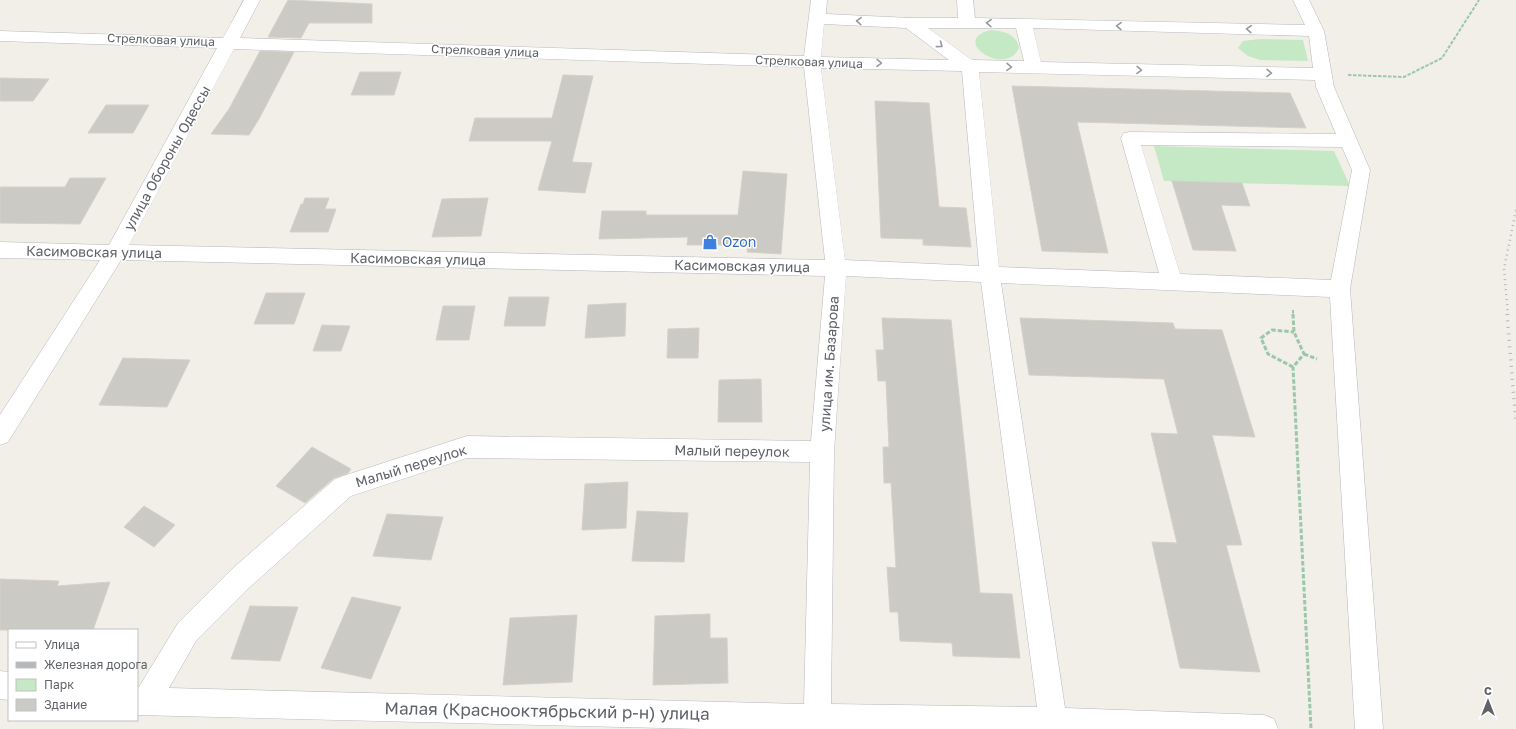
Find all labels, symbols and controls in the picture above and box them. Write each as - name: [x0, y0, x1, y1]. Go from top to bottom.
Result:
- one-way arrow: [856, 16, 862, 25]
- one-way arrow: [986, 19, 992, 27]
- one-way arrow: [1116, 22, 1122, 30]
- one-way arrow: [1246, 25, 1252, 34]
- street label: Стрелковая улица: [107, 30, 215, 49]
- one-way arrow: [936, 40, 943, 48]
- street label: Стрелковая улица: [431, 41, 539, 60]
- street label: Стрелковая улица: [755, 52, 863, 71]
- one-way arrow: [876, 59, 882, 68]
- one-way arrow: [1006, 63, 1012, 71]
- one-way arrow: [1136, 66, 1142, 74]
- one-way arrow: [1266, 69, 1272, 77]
- street label: улица Обороны Одессы: [120, 82, 213, 233]
- shop icon: Ozon: [701, 233, 719, 251]
- place label: Ozon: [722, 233, 756, 250]
- street label: Касимовская улица: [26, 242, 162, 261]
- street label: Касимовская улица: [350, 249, 486, 268]
- street label: Касимовская улица: [674, 256, 810, 275]
- street label: улица им. Базарова: [815, 295, 842, 432]
- street label: Малый переулок: [353, 440, 469, 491]
- street label: Малый переулок: [674, 441, 790, 460]
- legend: [8, 629, 138, 721]
- text: Улица: [44, 637, 80, 652]
- text: Железная дорога: [44, 657, 147, 672]
- text: Парк: [44, 677, 74, 692]
- north arrow: [1468, 681, 1508, 721]
- text: С: [1484, 684, 1492, 697]
- text: Здание: [44, 697, 87, 712]
- street label: Малая (Краснооктябрьский р-н) улица: [384, 697, 710, 724]

